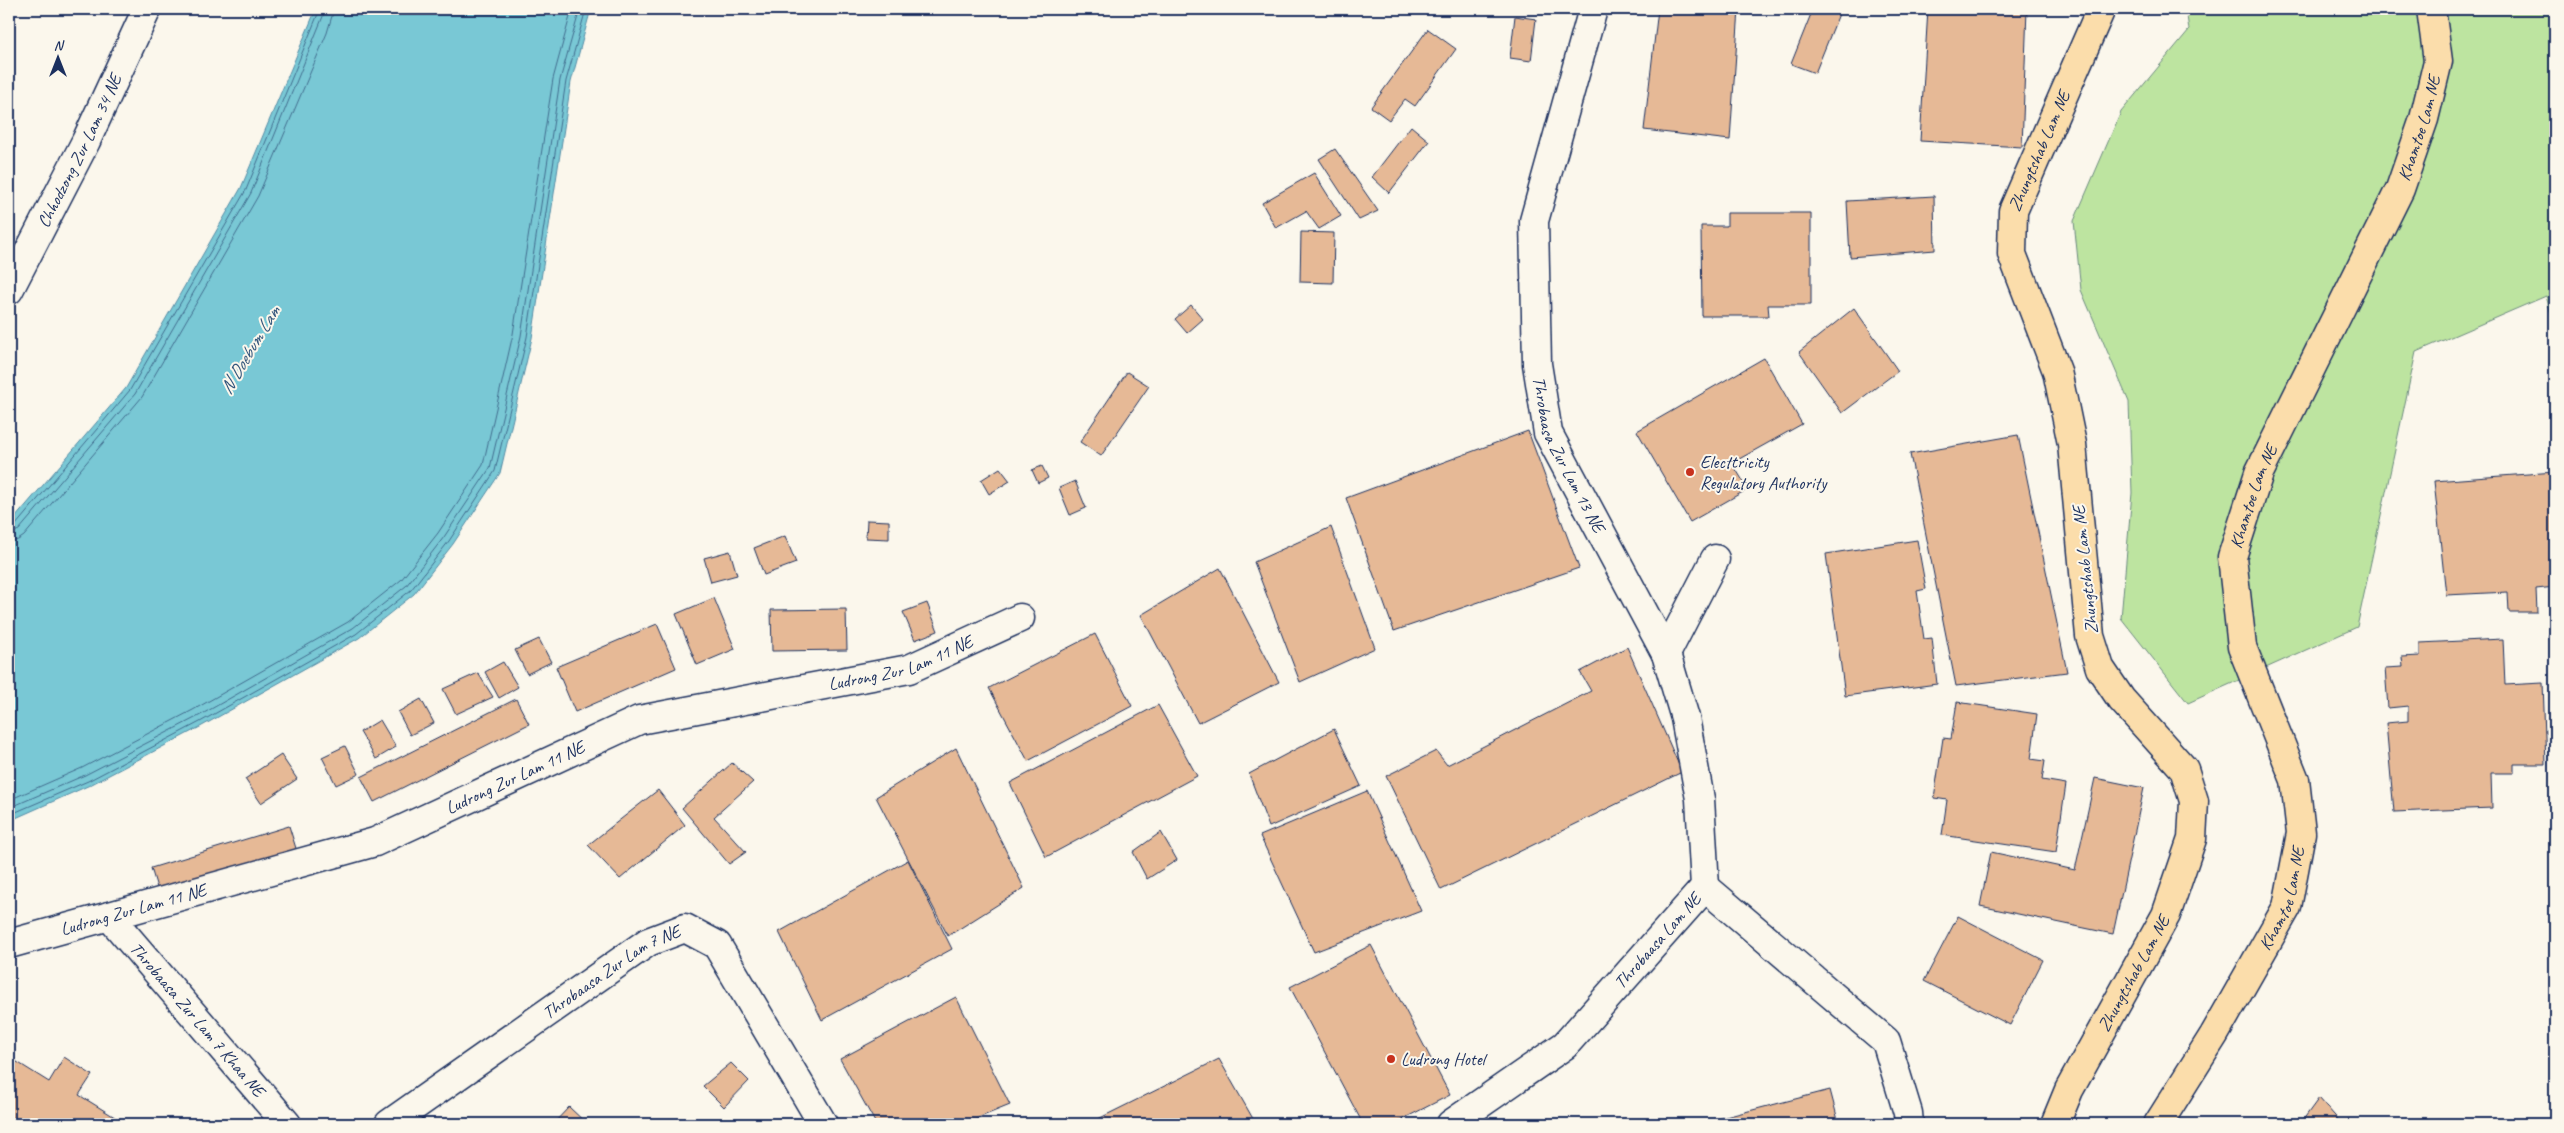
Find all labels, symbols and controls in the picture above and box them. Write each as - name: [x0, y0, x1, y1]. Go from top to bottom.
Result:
- north arrow: [32, 32, 82, 82]
- text: N: [54, 37, 65, 54]
- street label: Chhodzong Zur Lam 34 NE: [32, 68, 127, 231]
- street label: Khamtoe Lam NE: [2393, 71, 2446, 184]
- street label: Zhungtshab Lam NE: [2003, 85, 2076, 215]
- water label: N Doebum Lam: [214, 300, 286, 398]
- street label: Throbaasa Zur Lam 13 NE: [1528, 375, 1611, 538]
- street label: Khamtoe Lam NE: [2225, 439, 2283, 551]
- place label: Electtricity Regulatory Authority: [1700, 451, 1828, 494]
- marker: Electtricity Regulatory Authority: [1684, 466, 1696, 478]
- street label: Zhungtshab Lam NE: [2067, 502, 2103, 635]
- street label: Ludrong Zur Lam 11 NE: [827, 629, 978, 695]
- street label: Ludrong Zur Lam 11 NE: [442, 735, 590, 819]
- street label: Khamtoe Lam NE: [2254, 843, 2310, 954]
- street label: Ludrong Zur Lam 11 NE: [58, 878, 211, 940]
- street label: Throbaasa Lam NE: [1609, 886, 1707, 993]
- street label: Zhungtshab Lam NE: [2093, 910, 2176, 1035]
- street label: Throbaasa Zur Lam 7 NE: [538, 919, 685, 1024]
- street label: Throbaasa Zur Lam 7 Khaa NE: [125, 938, 271, 1103]
- place label: Ludrong Hotel: [1401, 1048, 1488, 1070]
- marker: Ludrong Hotel: [1385, 1053, 1397, 1065]

